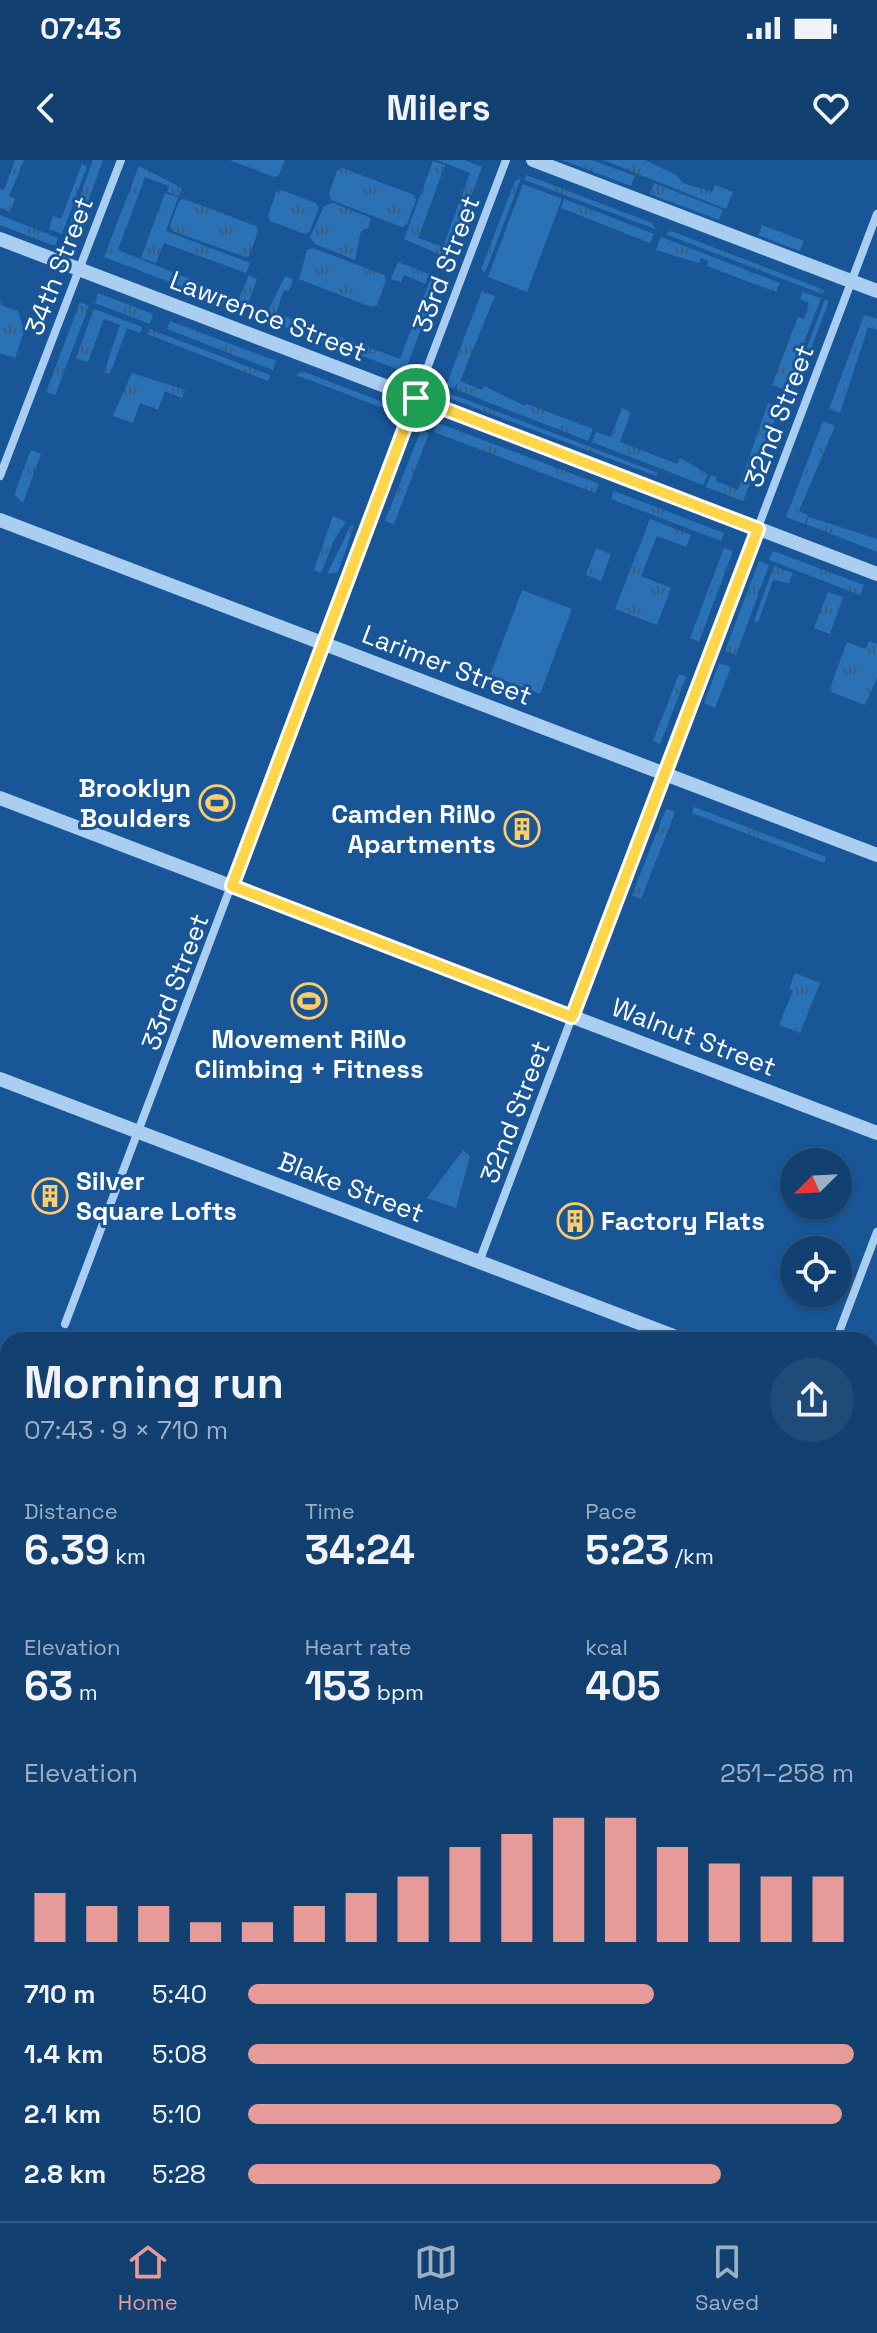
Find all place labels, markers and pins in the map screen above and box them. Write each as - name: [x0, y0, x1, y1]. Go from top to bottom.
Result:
- pin: [382, 364, 450, 432]
- place label: Brooklyn Boulders: [78, 771, 191, 835]
- sports icon: Brooklyn Boulders: [198, 784, 236, 822]
- place label: Camden RiNo Apartments: [331, 797, 496, 861]
- building icon: Camden RiNo Apartments: [503, 810, 541, 848]
- sports icon: Movement RiNo Climbing + Fitness: [290, 982, 328, 1020]
- place label: Movement RiNo Climbing + Fitness: [194, 1022, 424, 1086]
- place label: Silver Square Lofts: [76, 1164, 237, 1228]
- building icon: Silver Square Lofts: [31, 1177, 69, 1215]
- building icon: Factory Flats: [556, 1202, 594, 1240]
- place label: Factory Flats: [601, 1204, 765, 1238]

